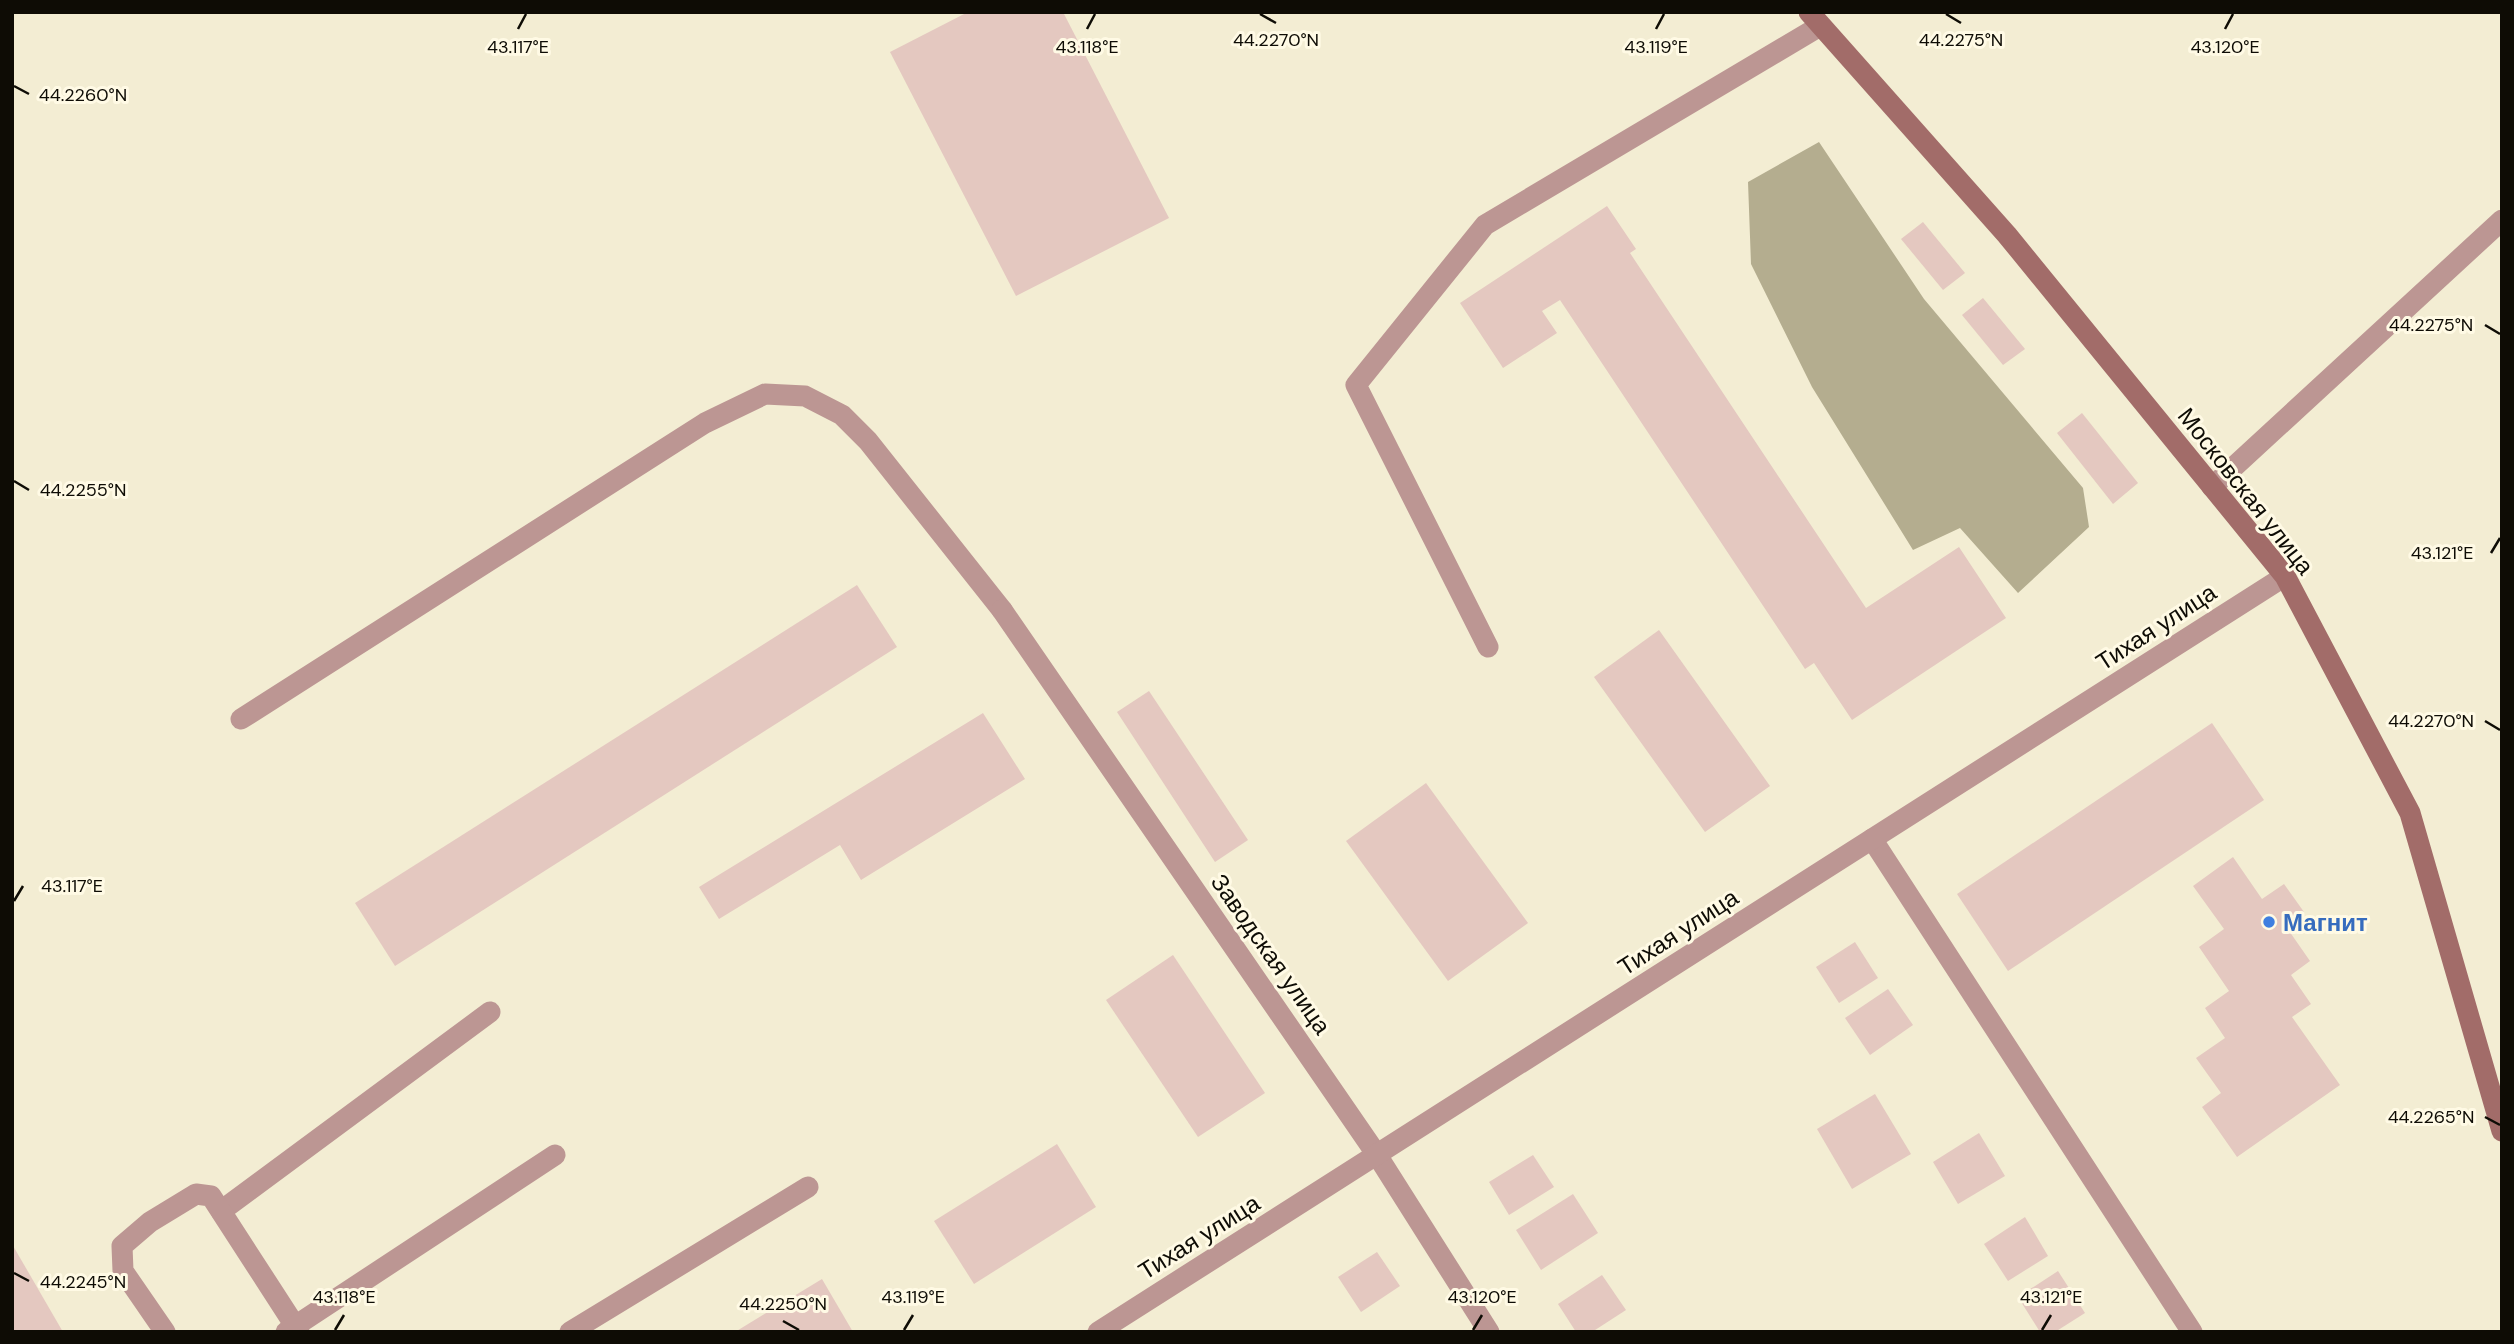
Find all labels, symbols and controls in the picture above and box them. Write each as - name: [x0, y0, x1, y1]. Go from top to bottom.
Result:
- text: 44.2270°N: [1233, 28, 1319, 52]
- text: 44.2275°N: [1919, 28, 2003, 52]
- text: 43.117°E: [487, 35, 549, 59]
- text: 43.118°E: [1055, 35, 1119, 59]
- text: 43.119°E: [1624, 35, 1688, 59]
- text: 43.120°E: [2190, 35, 2260, 59]
- text: 44.2260°N: [39, 83, 127, 107]
- text: 44.2275°N: [2389, 313, 2473, 337]
- street label: Московская улица: [2171, 401, 2321, 581]
- text: 44.2255°N: [40, 478, 126, 502]
- text: 43.121°E: [2411, 541, 2473, 565]
- street label: Тихая улица: [2090, 576, 2223, 677]
- text: 44.2270°N: [2388, 709, 2474, 733]
- street label: Заводская улица: [1204, 868, 1338, 1041]
- text: 43.117°E: [41, 874, 103, 898]
- street label: Тихая улица: [1612, 881, 1745, 982]
- place label: Магнит: [2283, 907, 2368, 938]
- marker: Магнит: [2261, 914, 2277, 930]
- text: 44.2265°N: [2388, 1105, 2474, 1129]
- street label: Тихая улица: [1133, 1187, 1266, 1287]
- text: 44.2245°N: [40, 1270, 126, 1294]
- text: 43.118°E: [312, 1285, 376, 1309]
- text: 43.119°E: [881, 1285, 945, 1309]
- text: 43.120°E: [1447, 1285, 1517, 1309]
- text: 43.121°E: [2020, 1285, 2082, 1309]
- text: 44.2250°N: [739, 1292, 827, 1316]

